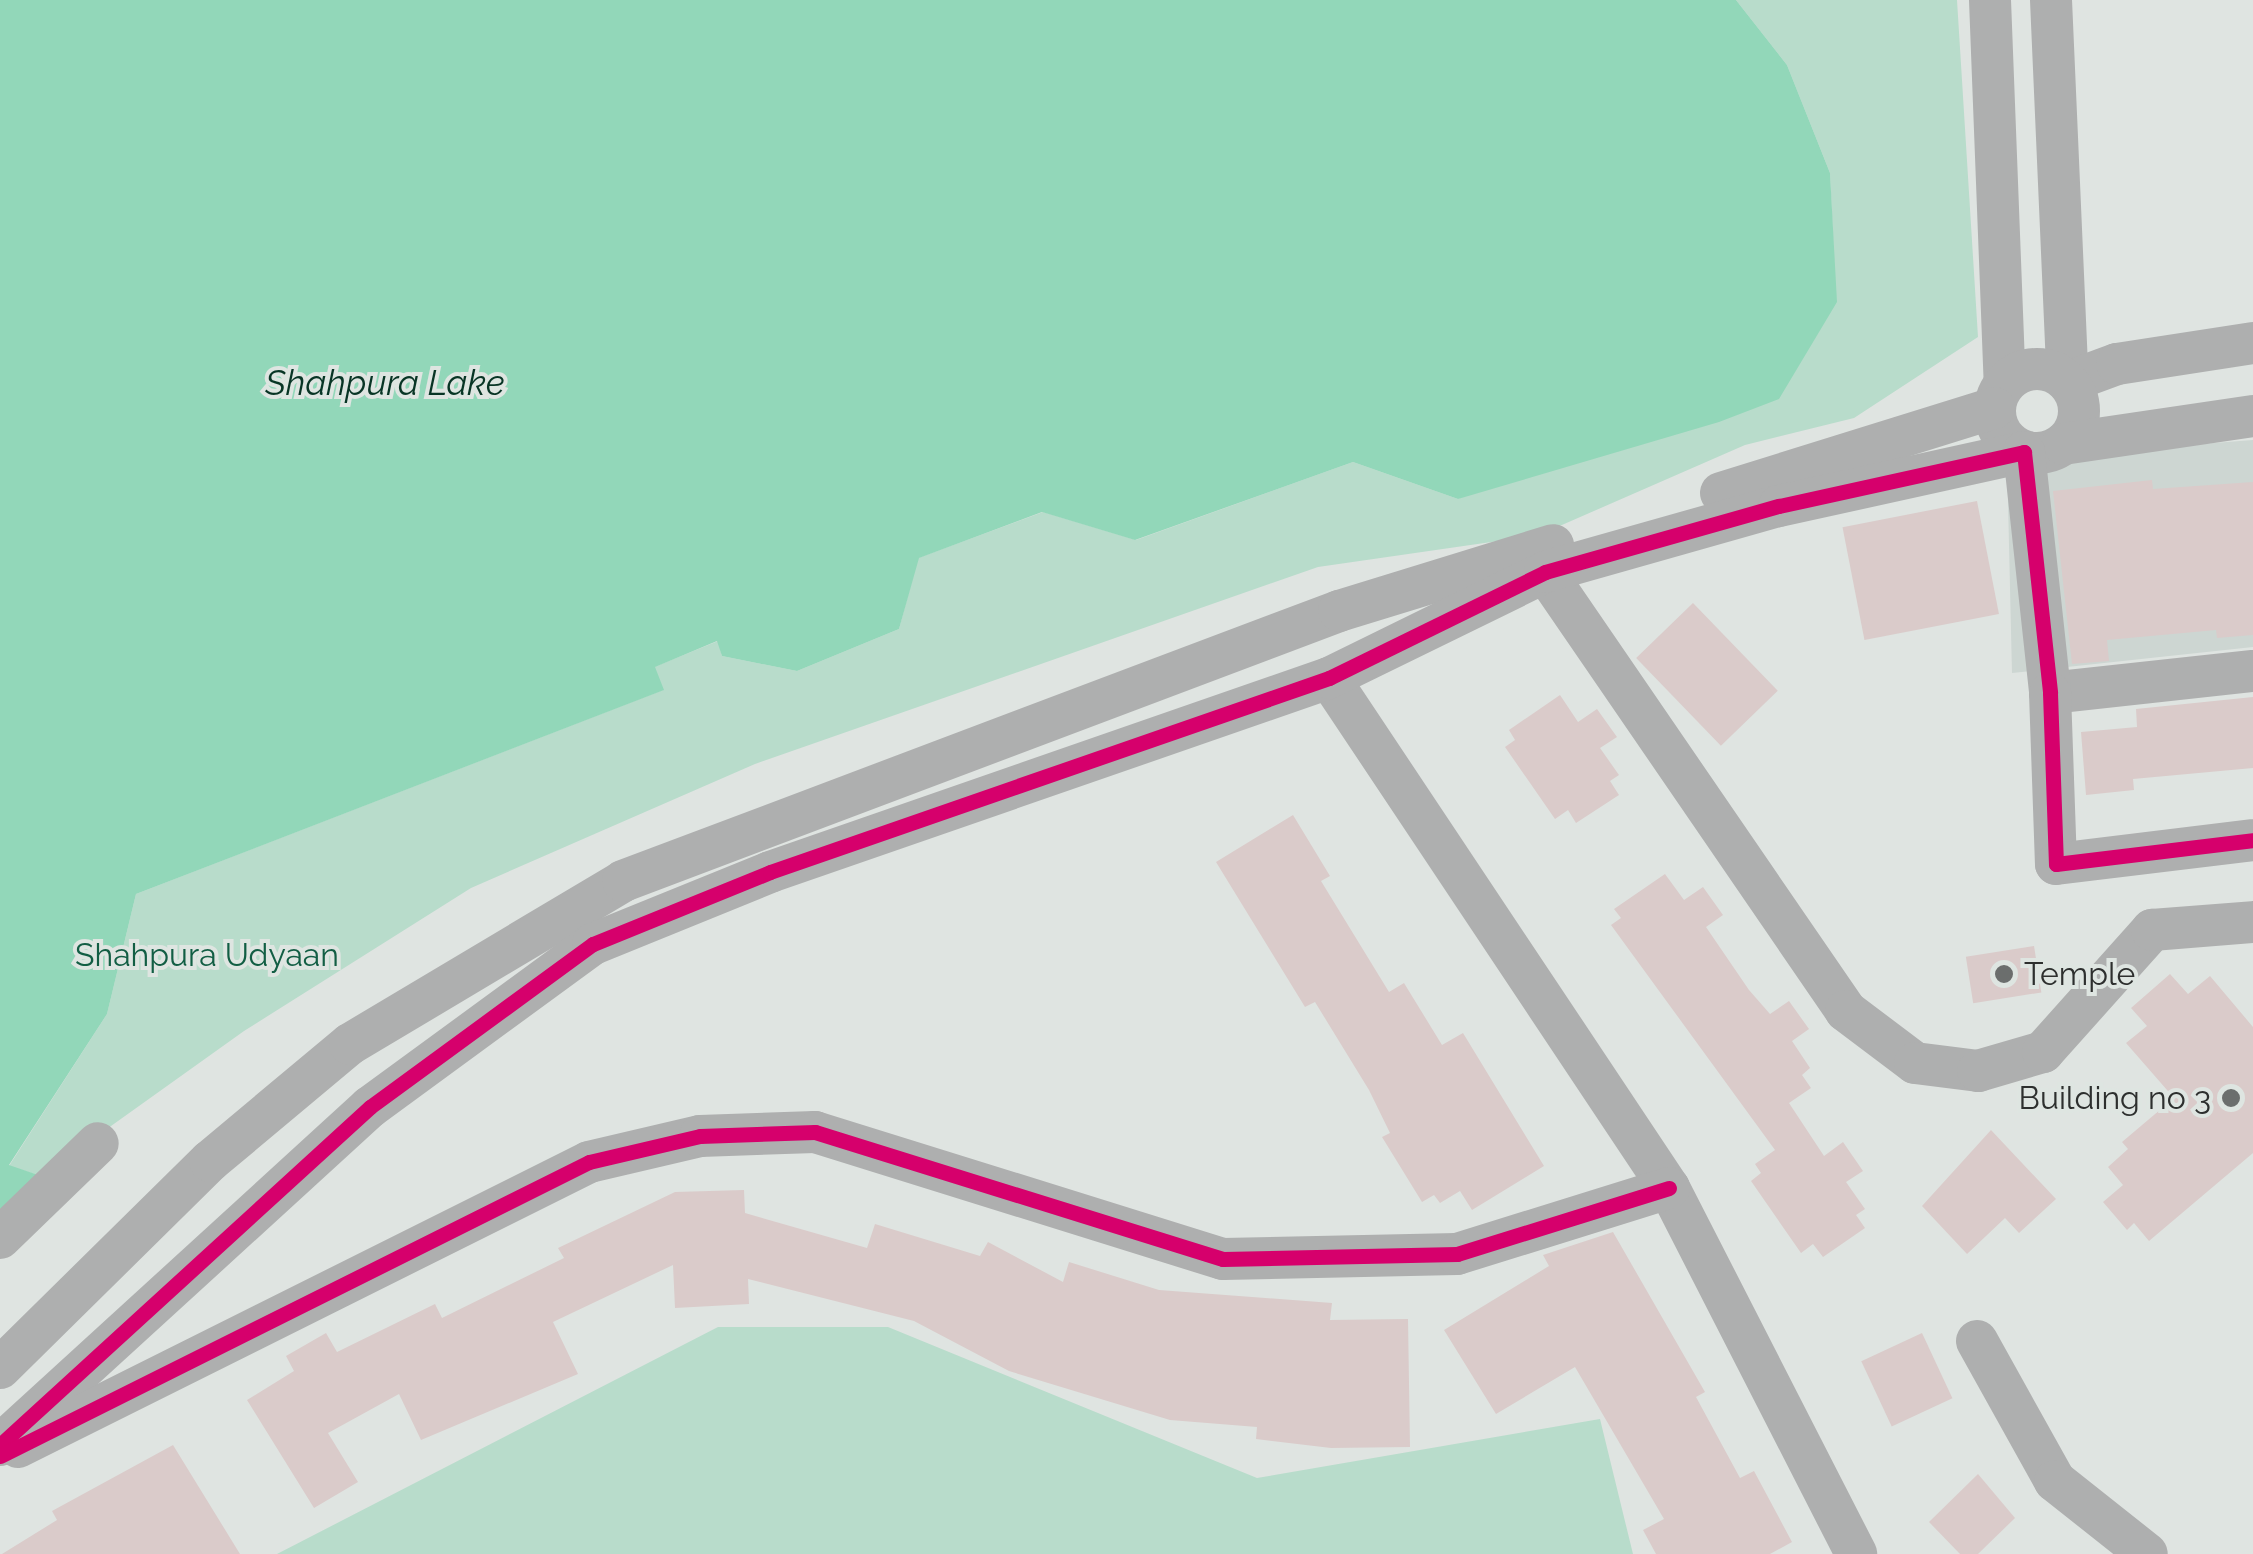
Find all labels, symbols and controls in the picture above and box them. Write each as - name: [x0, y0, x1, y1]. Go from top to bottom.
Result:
- water label: Shahpura Lake: [265, 362, 505, 404]
- park label: Shahpura Udyaan: [75, 936, 339, 974]
- place label: Temple: [2024, 955, 2135, 993]
- marker: Temple: [1993, 963, 2015, 985]
- place label: Building no 3: [2019, 1079, 2211, 1117]
- marker: Building no 3: [2220, 1087, 2242, 1109]

